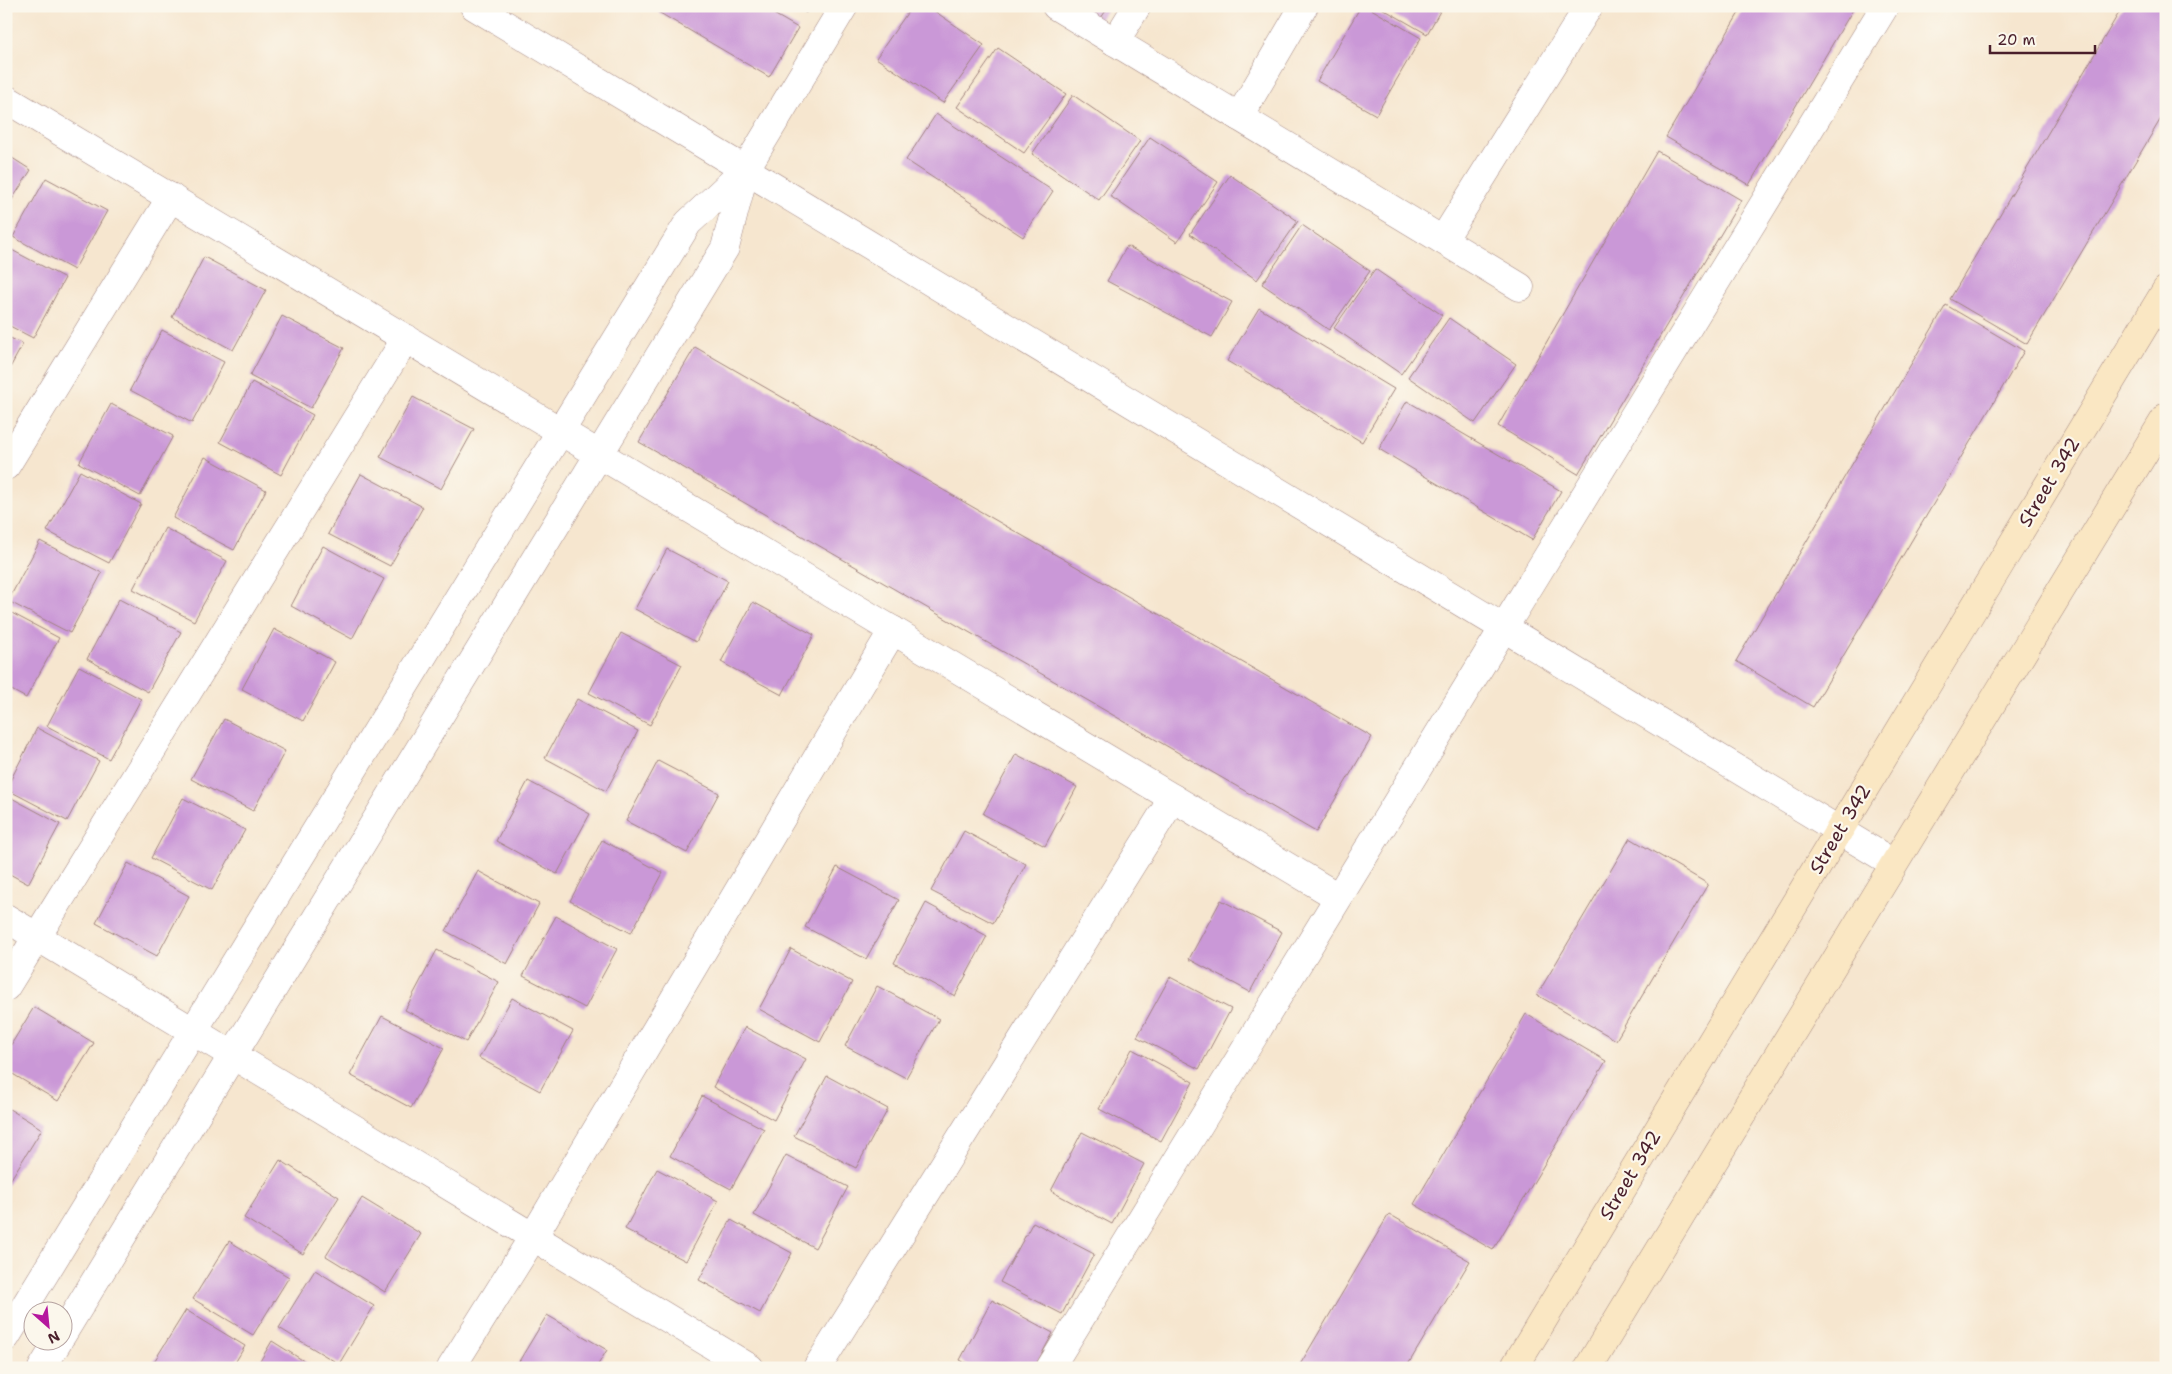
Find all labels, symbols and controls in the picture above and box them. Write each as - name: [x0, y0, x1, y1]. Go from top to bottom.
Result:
- scale bar: [1990, 22, 2094, 54]
- text: 20 m: [1997, 30, 2036, 50]
- street label: Street 342: [2012, 433, 2086, 531]
- street label: Street 342: [1803, 780, 1877, 878]
- street label: Street 342: [1593, 1126, 1667, 1224]
- north arrow: [22, 1302, 72, 1352]
- text: N: [45, 1327, 63, 1348]

